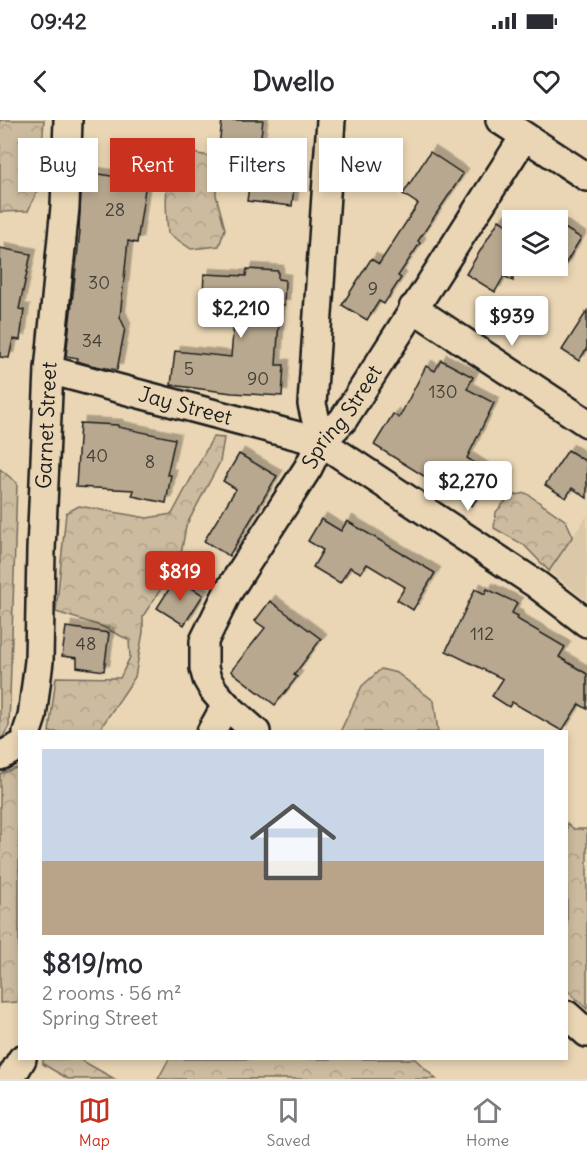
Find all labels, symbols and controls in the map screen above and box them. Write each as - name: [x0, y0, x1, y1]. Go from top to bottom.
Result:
- text: 09:42: [30, 7, 87, 35]
- text: Dwello: [252, 64, 335, 98]
- icon: back: [24, 65, 57, 98]
- icon: heart: [530, 65, 563, 98]
- chip: Buy: [18, 138, 98, 192]
- chip: Rent: [110, 138, 195, 192]
- chip: Filters: [207, 138, 307, 192]
- chip: New: [319, 138, 403, 192]
- house number: 28: [105, 198, 125, 221]
- map controls: [502, 210, 568, 276]
- button: layers: [502, 210, 568, 276]
- house number: 30: [88, 271, 110, 294]
- house number: 9: [368, 277, 378, 300]
- pin: $2,210: [192, 288, 290, 339]
- text: $2,210: [212, 295, 270, 320]
- pin: $939: [476, 296, 548, 347]
- text: $939: [489, 303, 535, 328]
- house number: 34: [82, 329, 102, 352]
- house number: 5: [184, 357, 194, 380]
- street label: Garnet Street: [30, 360, 63, 490]
- street label: Spring Street: [296, 360, 388, 473]
- house number: 90: [247, 367, 269, 390]
- street label: Jay Street: [136, 380, 235, 431]
- house number: 130: [428, 380, 458, 403]
- house number: 40: [86, 444, 108, 467]
- house number: 8: [145, 450, 155, 473]
- pin: $2,270: [419, 461, 517, 512]
- text: $2,270: [438, 468, 498, 493]
- pin: $819: [144, 551, 216, 602]
- text: $819: [159, 558, 201, 583]
- house number: 112: [470, 622, 494, 645]
- house number: 48: [76, 632, 96, 655]
- icon: home: [239, 788, 347, 896]
- text: $819/mo: [42, 947, 143, 980]
- text: 2 rooms · 56 m²: [42, 980, 182, 1005]
- text: Spring Street: [42, 1005, 158, 1030]
- tab: Map: [78, 1094, 111, 1150]
- tab: Saved: [267, 1094, 310, 1150]
- tab: Home: [466, 1094, 509, 1150]

